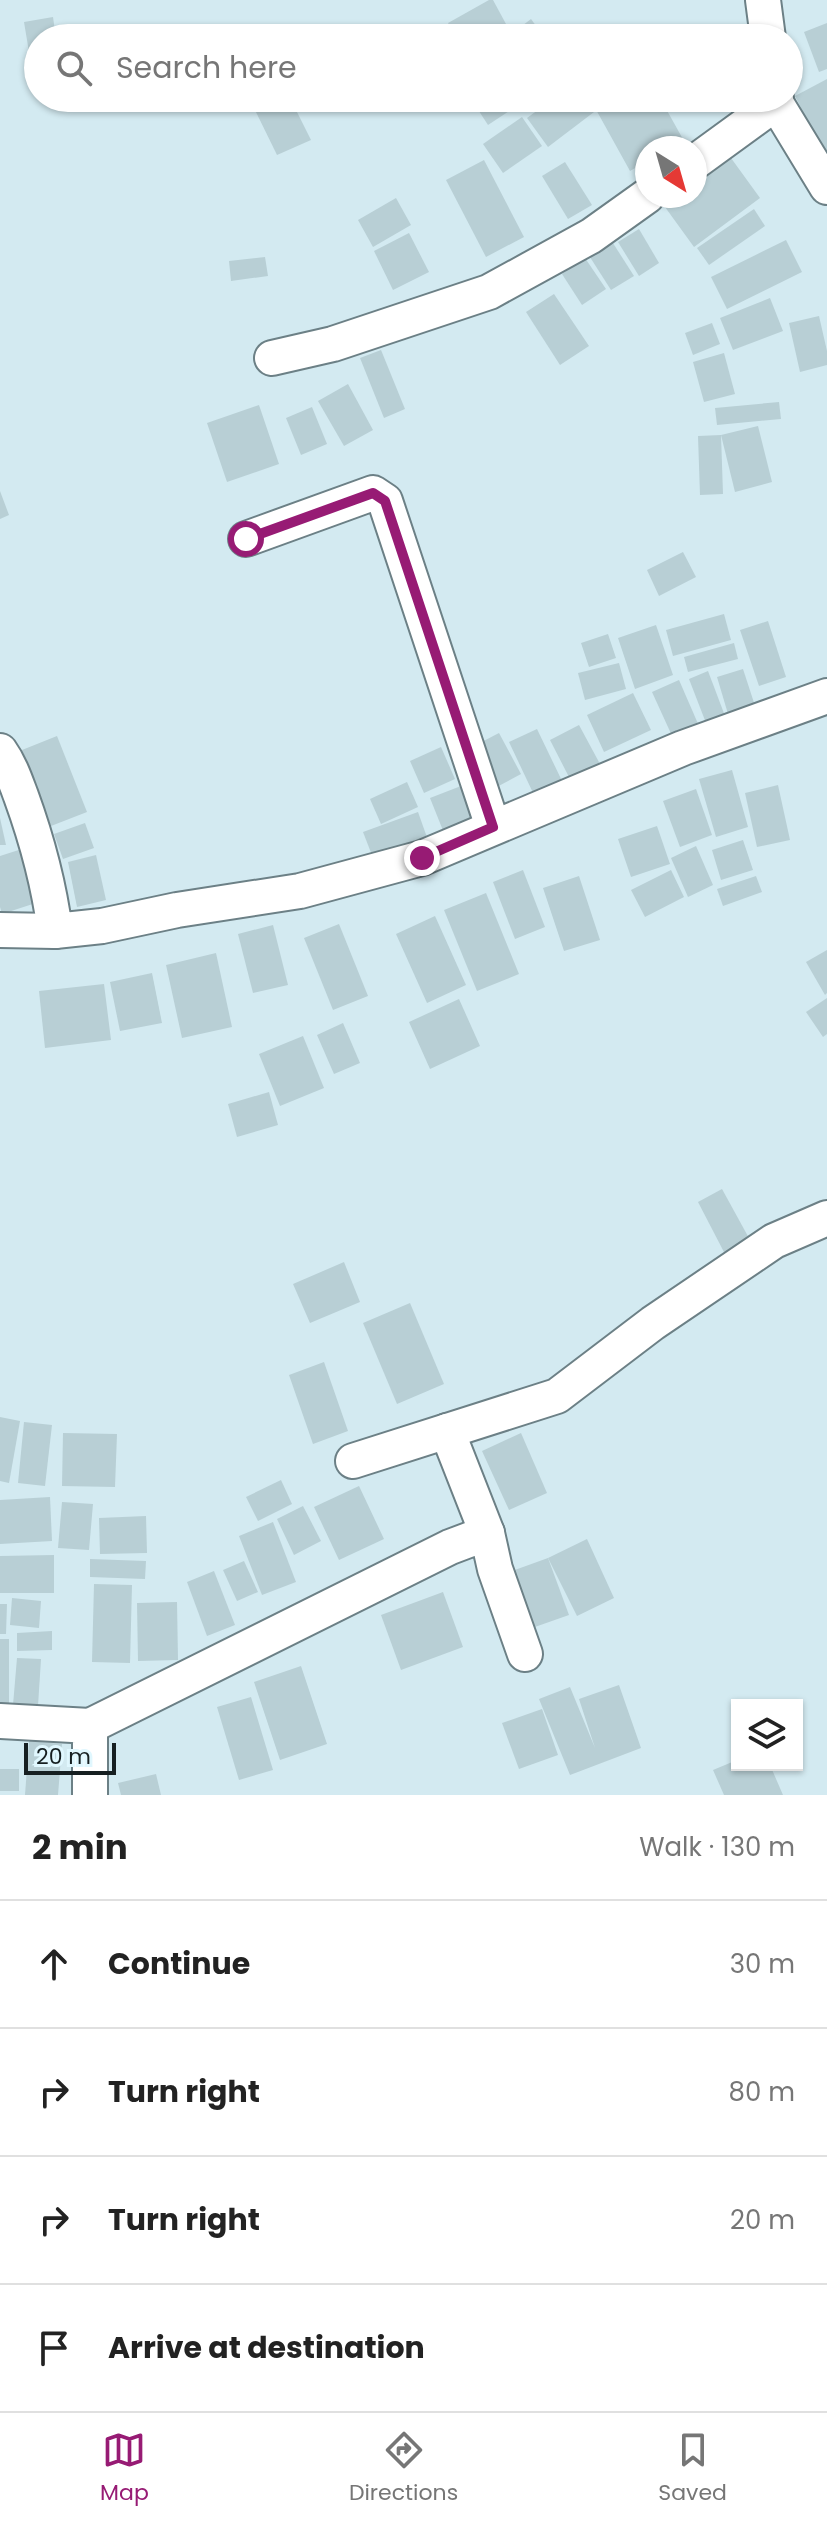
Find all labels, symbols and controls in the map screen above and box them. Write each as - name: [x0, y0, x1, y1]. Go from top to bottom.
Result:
- search box: [24, 24, 803, 112]
- icon: search: [52, 46, 96, 90]
- text: Search here: [116, 46, 297, 89]
- north arrow: [635, 136, 707, 208]
- route start: [228, 521, 264, 557]
- route end: [404, 840, 440, 876]
- map controls: [731, 1699, 803, 1771]
- button: layers: [731, 1699, 803, 1771]
- scale bar: [24, 1739, 116, 1775]
- text: 20 m: [36, 1741, 91, 1772]
- text: 2 min: [32, 1823, 128, 1871]
- text: Walk · 130 m: [639, 1829, 795, 1865]
- icon: ahead: [32, 1942, 76, 1986]
- text: Continue: [108, 1942, 250, 1985]
- text: 30 m: [730, 1946, 795, 1982]
- icon: right: [32, 2070, 76, 2114]
- text: Turn right: [108, 2070, 260, 2113]
- text: 80 m: [729, 2074, 795, 2110]
- icon: right: [32, 2198, 76, 2242]
- text: Turn right: [108, 2198, 260, 2241]
- text: 20 m: [730, 2202, 795, 2238]
- icon: arrive: [32, 2326, 76, 2370]
- text: Arrive at destination: [108, 2326, 425, 2369]
- tab: Map: [100, 2428, 149, 2509]
- tab: Directions: [349, 2428, 458, 2509]
- tab: Saved: [658, 2428, 727, 2509]

